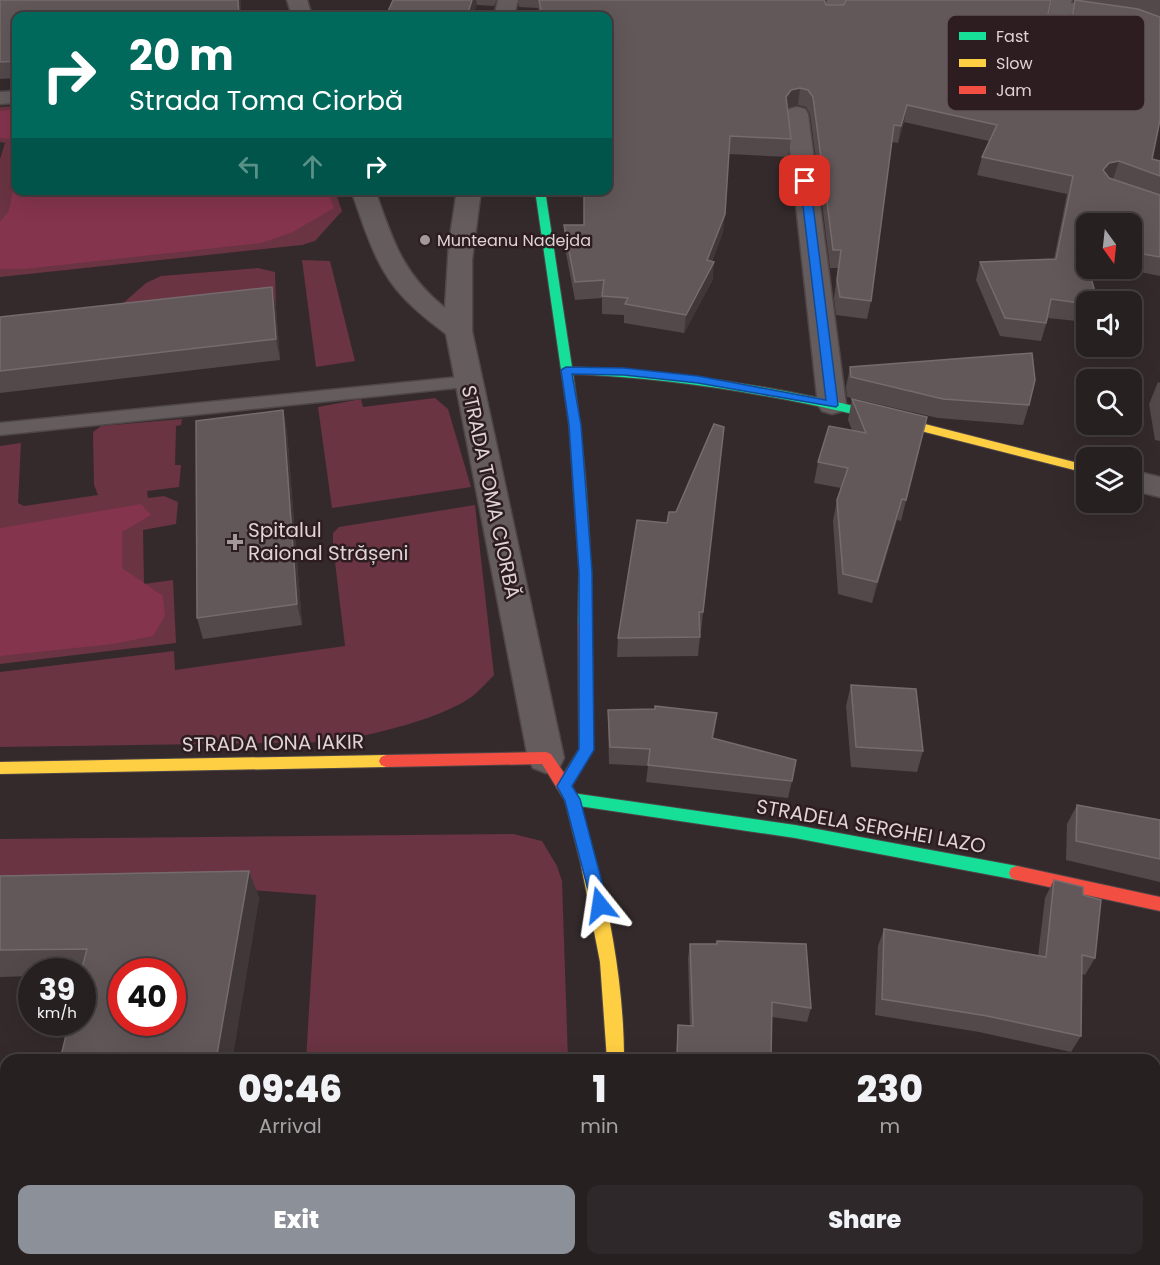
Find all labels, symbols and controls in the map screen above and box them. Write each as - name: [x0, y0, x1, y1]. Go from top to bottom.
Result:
- legend: [947, 15, 1145, 111]
- text: Fast: [996, 25, 1029, 48]
- text: 20 m: [129, 26, 234, 85]
- icon: right: [30, 36, 108, 114]
- text: Slow: [996, 52, 1033, 75]
- text: Jam: [996, 79, 1032, 102]
- text: Strada Toma Ciorbă: [129, 82, 403, 119]
- icon: left: [233, 150, 266, 183]
- icon: ahead: [296, 150, 329, 183]
- icon: right: [359, 150, 392, 183]
- pin: [779, 155, 830, 206]
- icon: arrive: [788, 164, 821, 197]
- north arrow: [1076, 213, 1142, 279]
- map controls: [1076, 213, 1142, 513]
- place label: Munteanu Nadejda: [437, 229, 591, 252]
- marker: Munteanu Nadejda: [418, 233, 432, 247]
- button: sound: [1076, 291, 1142, 357]
- button: search: [1076, 369, 1142, 435]
- street label: STRADA TOMA CIORBĂ: [455, 383, 527, 601]
- button: layers: [1076, 447, 1142, 513]
- place label: Spitalul Raional Strășeni: [248, 516, 409, 567]
- marker: Spitalul Raional Strășeni: [226, 533, 244, 551]
- street label: STRADA IONA IAKIR: [182, 727, 364, 759]
- street label: STRADELA SERGHEI LAZO: [754, 792, 988, 860]
- position arrow: [568, 873, 632, 937]
- speed limit sign: 40: [108, 958, 186, 1036]
- text: 39: [39, 968, 75, 1011]
- text: km/h: [37, 1002, 77, 1023]
- text: 09:46: [238, 1064, 342, 1115]
- text: 1: [592, 1064, 606, 1115]
- text: 230: [857, 1064, 923, 1115]
- text: Arrival: [259, 1112, 322, 1140]
- text: min: [580, 1112, 619, 1140]
- text: m: [879, 1112, 900, 1140]
- button: Exit: [18, 1185, 575, 1254]
- button: Share: [587, 1185, 1143, 1254]

